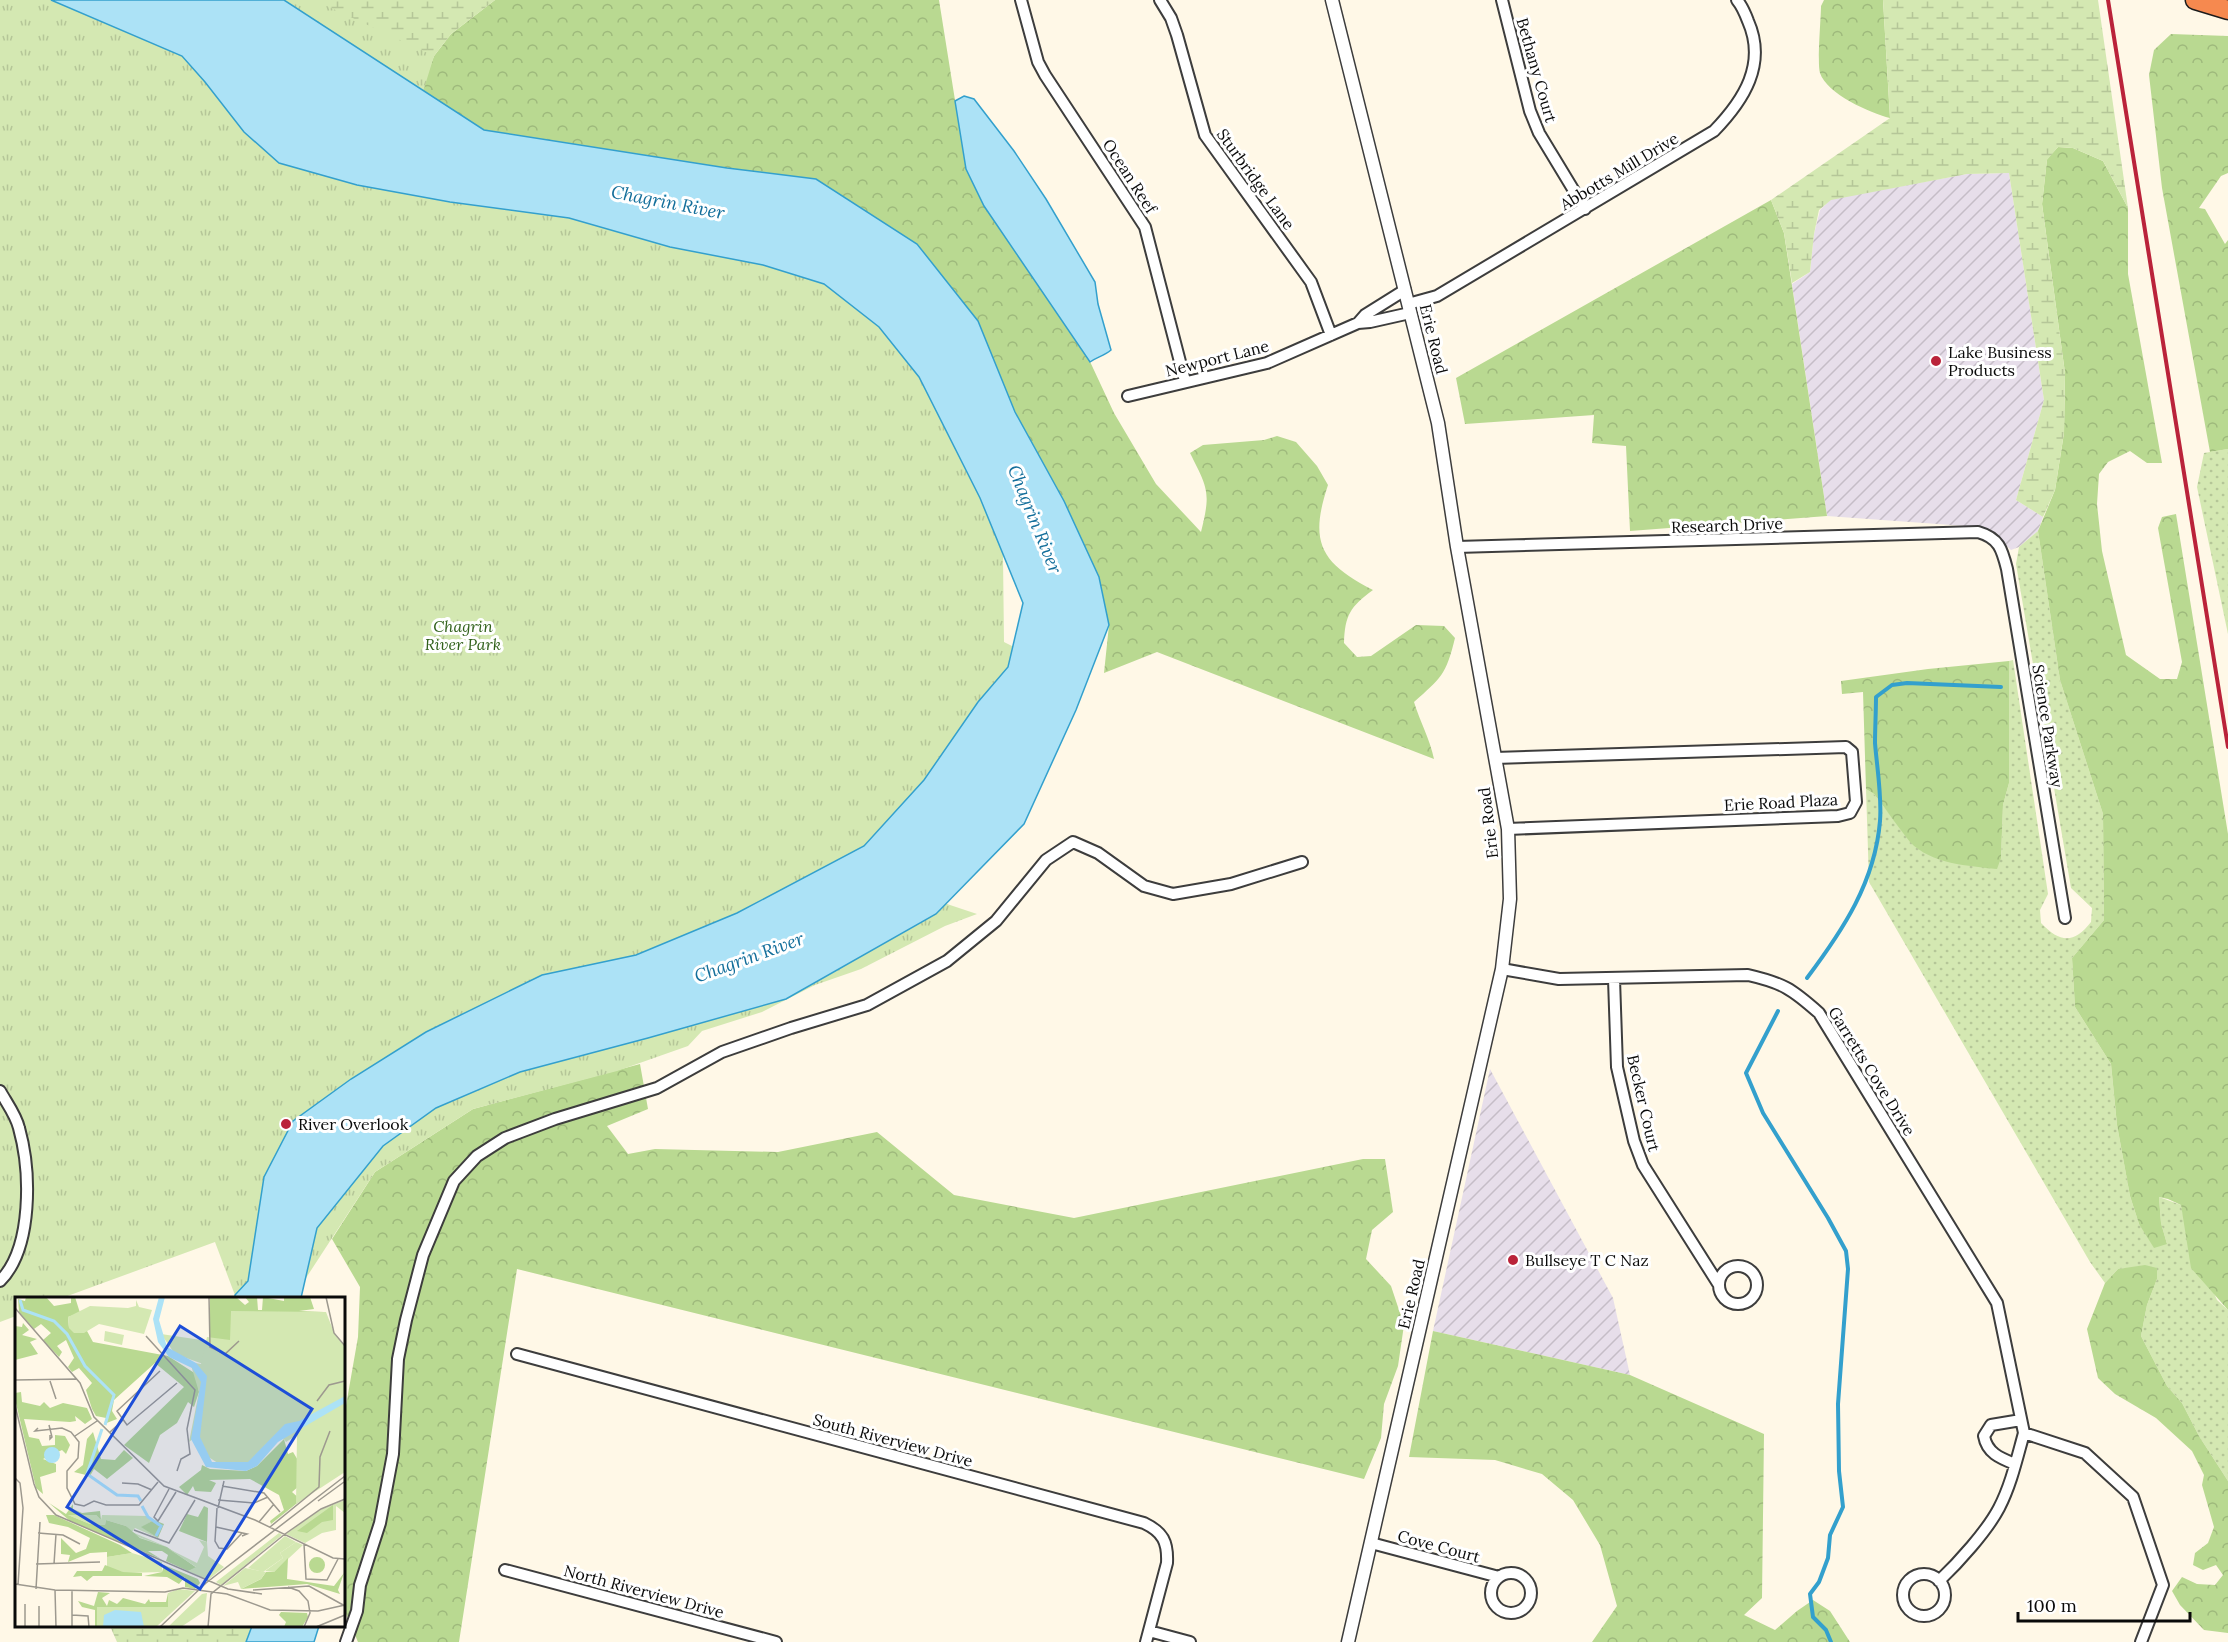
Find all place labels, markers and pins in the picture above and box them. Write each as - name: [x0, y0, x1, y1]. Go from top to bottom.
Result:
- place label: Lake Business Products: [1948, 342, 2052, 380]
- marker: Lake Business Products: [1929, 354, 1943, 368]
- place label: River Overlook: [298, 1114, 409, 1134]
- marker: River Overlook: [279, 1117, 293, 1131]
- place label: Bullseye T C Naz: [1525, 1250, 1649, 1270]
- marker: Bullseye T C Naz: [1506, 1253, 1520, 1267]

